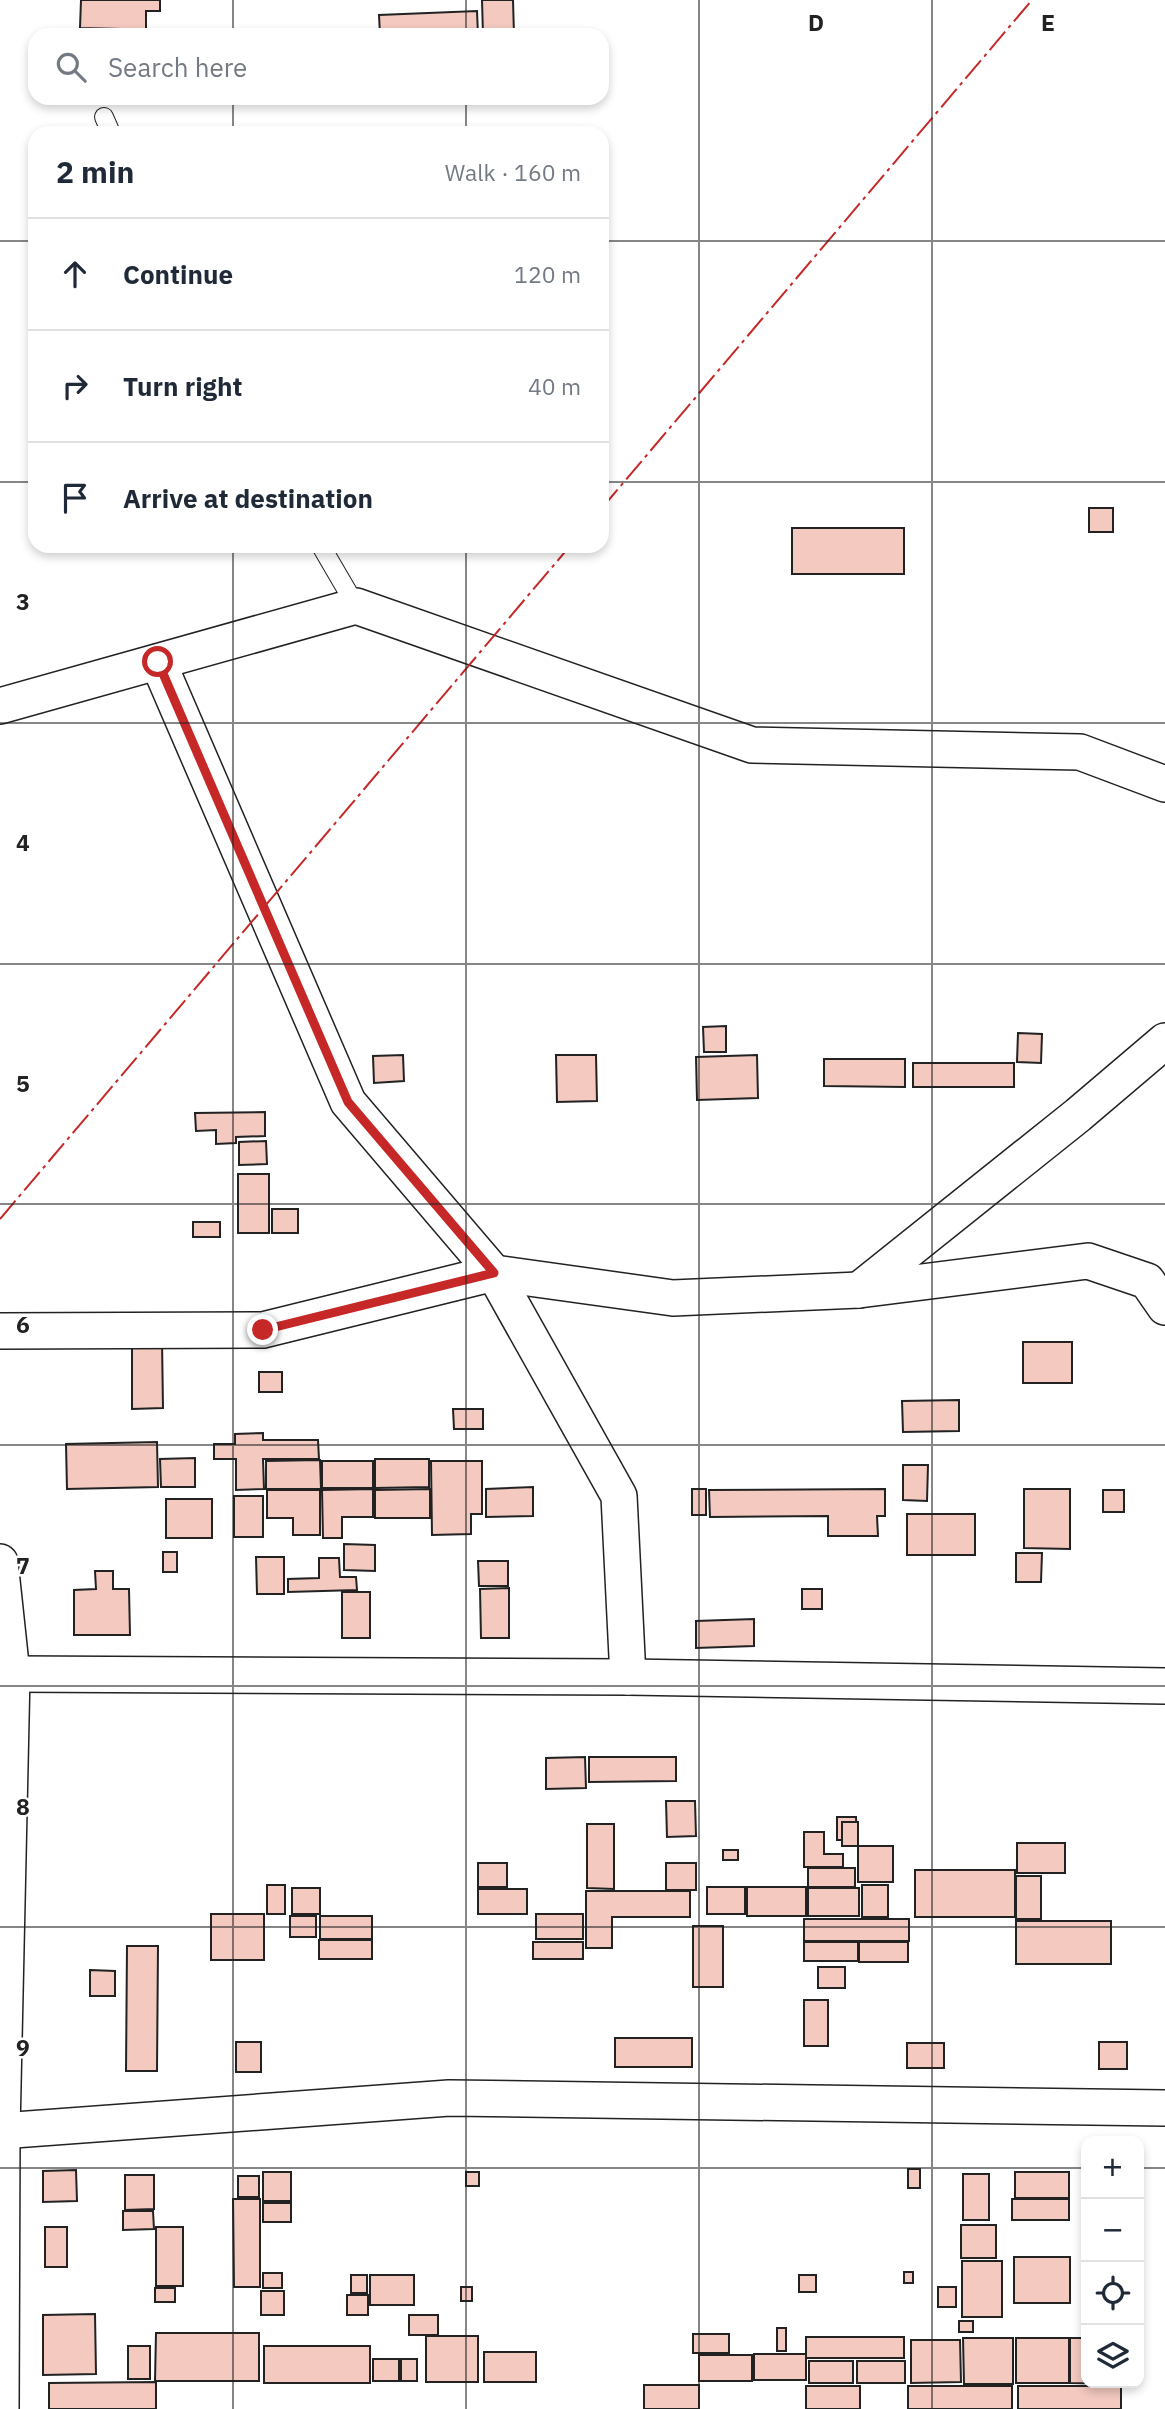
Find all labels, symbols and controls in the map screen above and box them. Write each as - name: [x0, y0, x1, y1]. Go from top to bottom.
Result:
- text: D: [808, 7, 824, 37]
- text: E: [1041, 7, 1055, 37]
- search box: [28, 28, 609, 105]
- icon: search: [52, 48, 90, 86]
- text: Search here: [108, 50, 247, 84]
- text: 2 min: [56, 152, 134, 191]
- text: Walk · 160 m: [445, 157, 581, 187]
- icon: ahead: [56, 255, 94, 293]
- text: Continue: [123, 257, 233, 291]
- text: 120 m: [514, 259, 581, 289]
- icon: right: [56, 367, 94, 405]
- text: Turn right: [123, 369, 242, 403]
- text: 40 m: [528, 371, 581, 401]
- icon: arrive: [56, 479, 94, 517]
- text: Arrive at destination: [123, 481, 373, 515]
- text: 3: [16, 586, 30, 616]
- route start: [142, 646, 173, 677]
- text: 4: [16, 827, 30, 857]
- text: 5: [16, 1068, 30, 1098]
- text: 6: [16, 1309, 30, 1339]
- route end: [247, 1314, 278, 1345]
- text: 7: [16, 1550, 30, 1580]
- text: 8: [16, 1791, 30, 1821]
- text: 9: [16, 2032, 30, 2062]
- map controls: [1081, 2136, 1144, 2388]
- button: +: [1081, 2136, 1144, 2199]
- button: −: [1081, 2199, 1144, 2262]
- button: locate: [1081, 2262, 1144, 2325]
- button: layers: [1081, 2325, 1144, 2388]

